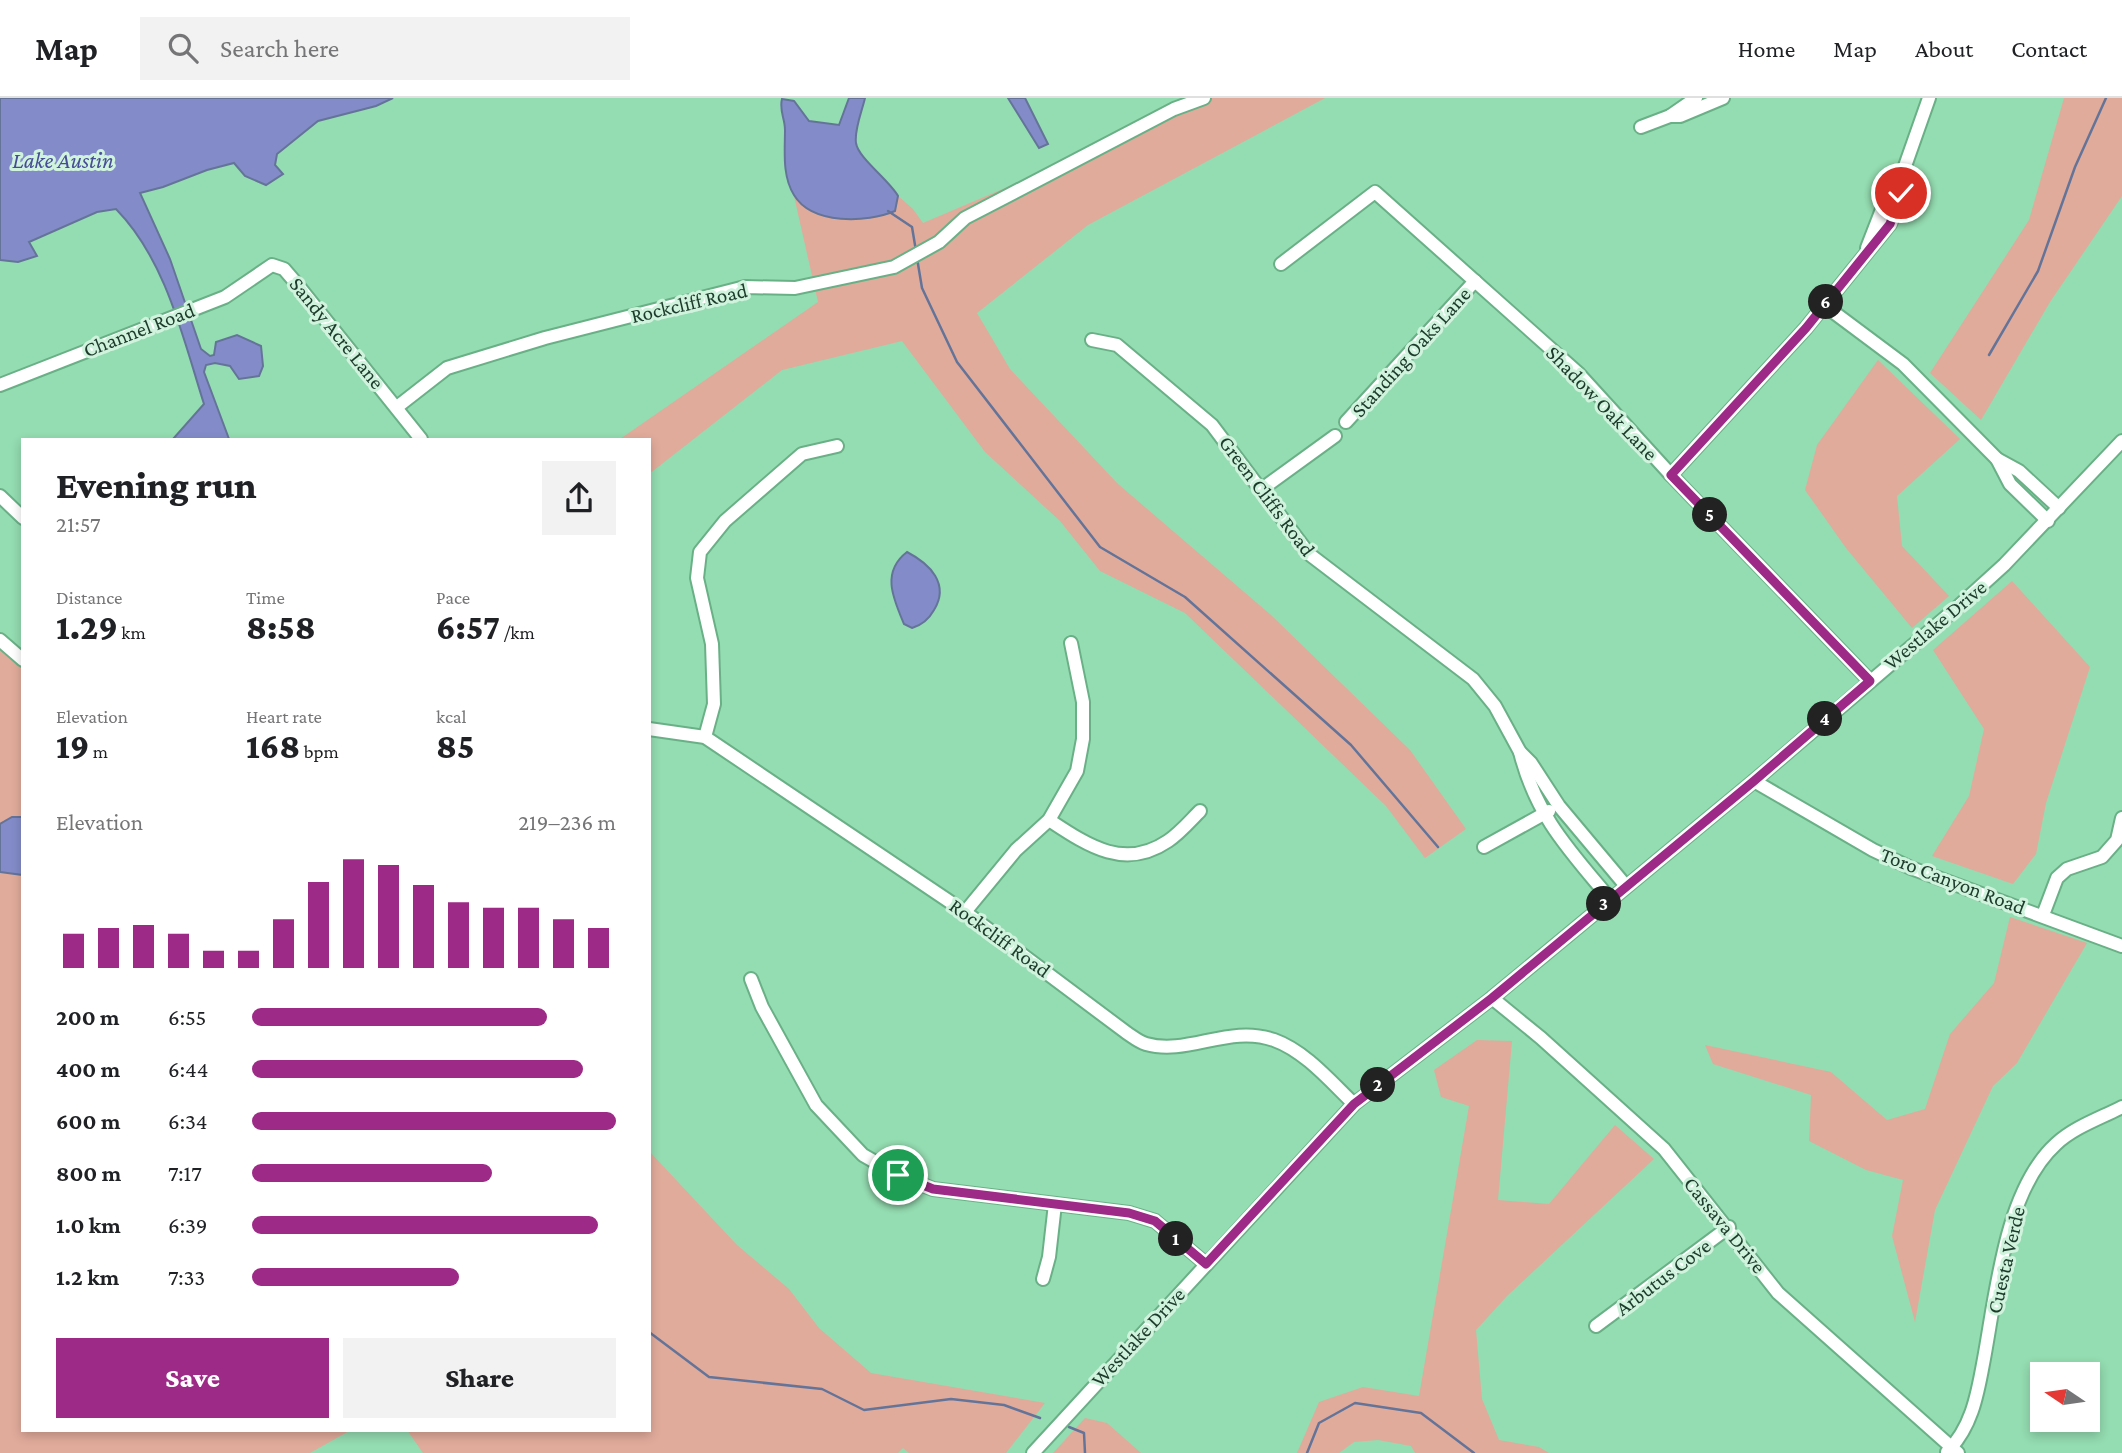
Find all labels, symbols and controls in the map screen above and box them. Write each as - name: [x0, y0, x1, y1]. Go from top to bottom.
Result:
- search box: [140, 17, 630, 80]
- icon: search: [164, 29, 202, 67]
- text: Map: [35, 30, 98, 67]
- text: Search here: [220, 34, 339, 63]
- text: Home: [1738, 35, 1795, 62]
- text: Map: [1833, 35, 1877, 62]
- text: About: [1915, 35, 1973, 62]
- text: Contact: [2011, 35, 2087, 62]
- water label: Lake Austin: [12, 147, 114, 173]
- pin: [1871, 163, 1931, 223]
- icon: check: [1882, 174, 1920, 212]
- street label: Sandy Acre Lane: [285, 272, 389, 394]
- street label: Rockcliff Road: [628, 278, 750, 328]
- street label: Standing Oaks Lane: [1346, 282, 1476, 422]
- pin: 6: [1808, 284, 1843, 320]
- text: 6: [1820, 291, 1831, 312]
- street label: Channel Road: [80, 298, 198, 362]
- street label: Shadow Oak Lane: [1541, 341, 1663, 465]
- street label: Green Cliffs Road: [1214, 431, 1320, 561]
- button: share: [542, 461, 616, 535]
- text: Evening run: [56, 464, 257, 506]
- pin: 5: [1692, 498, 1728, 532]
- text: 5: [1705, 504, 1714, 525]
- text: 21:57: [56, 511, 101, 537]
- street label: Westlake Drive: [1879, 575, 1991, 675]
- text: Distance: [56, 587, 122, 608]
- text: Time: [246, 587, 285, 608]
- text: Pace: [436, 587, 470, 608]
- text: 1.29: [56, 608, 118, 647]
- text: 8:58: [246, 608, 316, 647]
- text: 6:57: [436, 608, 500, 647]
- text: km: [118, 622, 146, 643]
- text: /km: [500, 622, 535, 643]
- pin: 4: [1808, 702, 1842, 736]
- text: Elevation: [56, 706, 128, 727]
- text: Heart rate: [246, 706, 322, 727]
- text: kcal: [436, 706, 467, 727]
- text: 4: [1819, 708, 1830, 729]
- text: 19: [56, 727, 89, 766]
- text: 168: [246, 727, 300, 766]
- text: 85: [436, 727, 474, 766]
- text: m: [89, 741, 108, 762]
- text: bpm: [300, 741, 339, 762]
- text: Elevation: [56, 809, 143, 835]
- text: 219–236 m: [518, 809, 616, 835]
- street label: Toro Canyon Road: [1877, 842, 2029, 920]
- pin: 3: [1586, 886, 1622, 922]
- street label: Rockcliff Road: [945, 893, 1055, 983]
- text: 3: [1599, 893, 1608, 914]
- text: 200 m: [56, 1004, 120, 1030]
- text: 6:55: [168, 1004, 206, 1030]
- text: 400 m: [56, 1056, 120, 1082]
- text: 6:44: [168, 1056, 208, 1082]
- pin: 2: [1360, 1068, 1396, 1102]
- text: 2: [1373, 1074, 1382, 1095]
- text: 600 m: [56, 1108, 120, 1134]
- text: 6:34: [168, 1108, 208, 1134]
- pin: [868, 1145, 928, 1205]
- icon: arrive: [879, 1156, 917, 1194]
- text: 800 m: [56, 1160, 121, 1186]
- text: 7:17: [168, 1160, 202, 1186]
- street label: Cassava Drive: [1679, 1172, 1771, 1278]
- street label: Cuesta Verde: [1982, 1204, 2030, 1316]
- text: 1.0 km: [56, 1212, 121, 1238]
- text: 6:39: [168, 1212, 207, 1238]
- pin: 1: [1158, 1222, 1194, 1256]
- text: 1: [1172, 1228, 1179, 1249]
- street label: Arbutus Cove: [1611, 1233, 1715, 1321]
- text: 1.2 km: [56, 1264, 119, 1290]
- text: 7:33: [168, 1264, 205, 1290]
- street label: Westlake Drive: [1086, 1282, 1190, 1392]
- button: Save: [56, 1338, 329, 1418]
- button: Share: [343, 1338, 616, 1418]
- north arrow: [2030, 1362, 2100, 1432]
- map controls: [2030, 1362, 2100, 1432]

